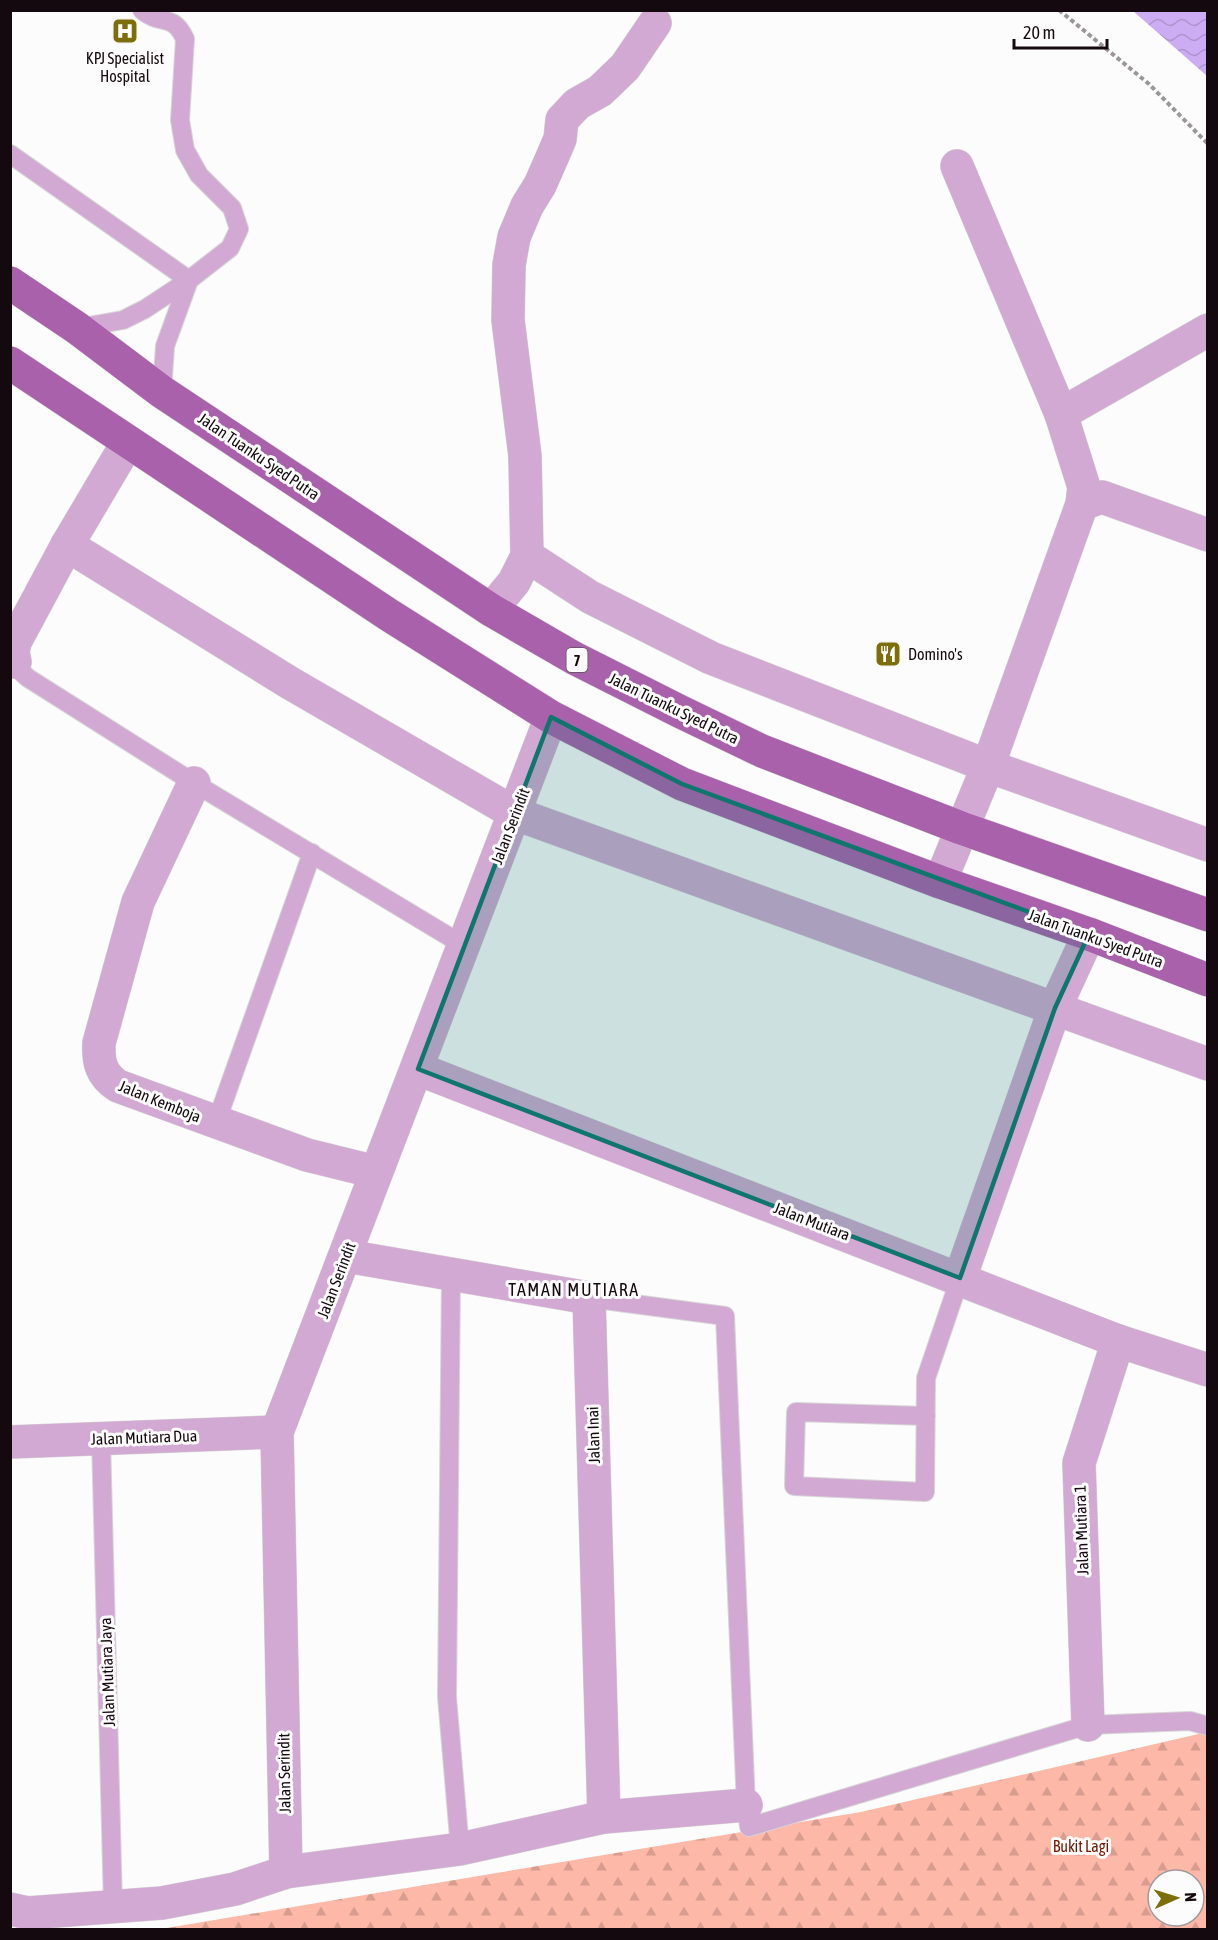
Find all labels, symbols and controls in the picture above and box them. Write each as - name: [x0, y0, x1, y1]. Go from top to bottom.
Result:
- scale bar: [1014, 12, 1107, 50]
- hospital icon: KPJ Specialist Hospital: [110, 16, 140, 46]
- text: 20 m: [1023, 22, 1055, 43]
- place label: KPJ Specialist Hospital: [86, 49, 165, 86]
- street label: Jalan Tuanku Syed Putra: [194, 409, 323, 504]
- restaurant icon: Domino's: [873, 639, 903, 669]
- place label: Domino's: [908, 645, 963, 663]
- road number: 7: [566, 648, 588, 672]
- street label: Jalan Tuanku Syed Putra: [606, 669, 742, 748]
- street label: Jalan Serindit: [487, 785, 533, 867]
- street label: Jalan Tuanku Syed Putra: [1026, 905, 1166, 972]
- street label: Jalan Kemboja: [116, 1076, 204, 1127]
- street label: Jalan Mutiara: [771, 1198, 853, 1244]
- street label: Jalan Serindit: [313, 1239, 359, 1321]
- district label: TAMAN MUTIARA: [508, 1279, 640, 1300]
- street label: Jalan Inai: [583, 1406, 603, 1464]
- street label: Jalan Mutiara Dua: [90, 1426, 198, 1448]
- street label: Jalan Mutiara 1: [1070, 1485, 1092, 1575]
- street label: Jalan Mutiara Jaya: [96, 1617, 119, 1727]
- street label: Jalan Serindit: [274, 1732, 294, 1813]
- park label: Bukit Lagi: [1053, 1837, 1109, 1856]
- north arrow: [1146, 1868, 1206, 1928]
- text: N: [1182, 1892, 1200, 1902]

